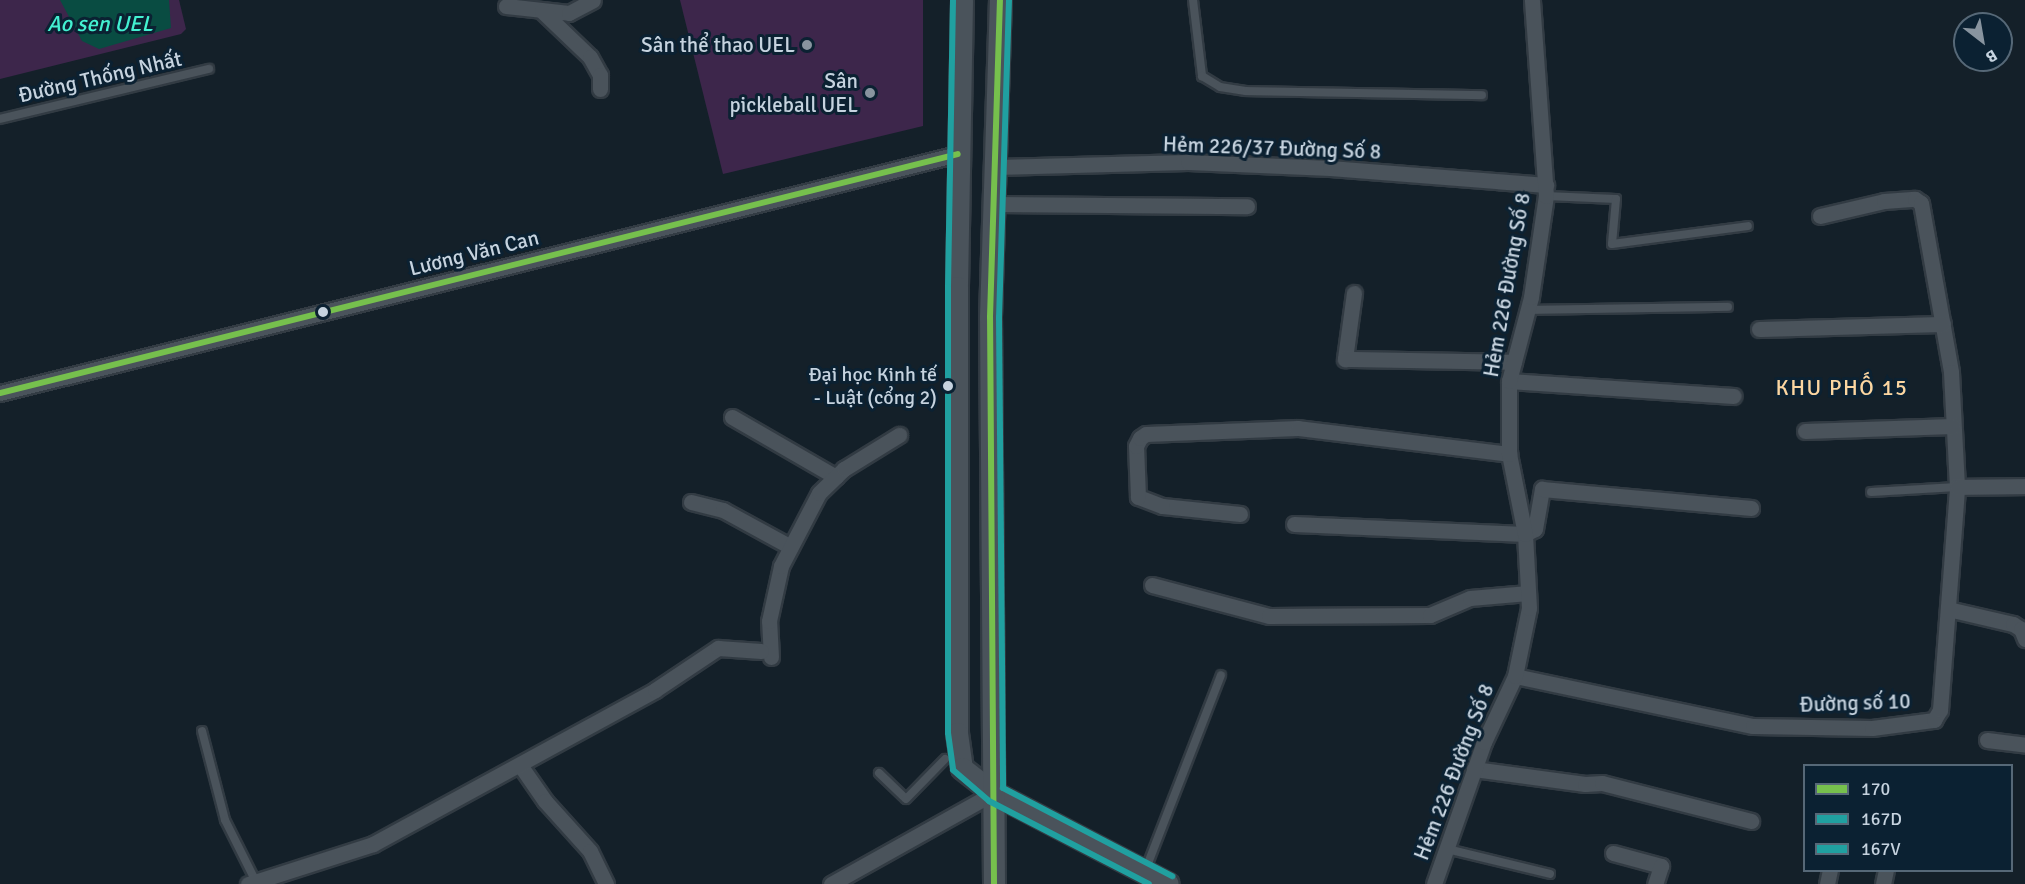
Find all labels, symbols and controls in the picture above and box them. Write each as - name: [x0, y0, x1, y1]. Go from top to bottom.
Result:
- water label: Ao sen UEL: [47, 11, 153, 37]
- north arrow: [1953, 12, 2013, 72]
- place label: Sân thể thao UEL: [641, 32, 795, 58]
- marker: Sân thể thao UEL: [800, 38, 814, 52]
- text: B: [1982, 45, 2001, 67]
- street label: Đường Thống Nhất: [16, 46, 184, 108]
- place label: Sân pickleball UEL: [729, 68, 858, 118]
- marker: Sân pickleball UEL: [863, 86, 877, 100]
- street label: Hẻm 226/37 Đường Số 8: [1162, 132, 1382, 164]
- street label: Hẻm 226 Đường Số 8: [1478, 191, 1536, 379]
- street label: Lương Văn Can: [407, 225, 541, 281]
- unlabelled marker: [317, 306, 329, 318]
- place label: Đại học Kinh tế - Luật (cổng 2): [808, 362, 937, 409]
- district label: KHU PHỐ 15: [1776, 375, 1908, 401]
- marker: Đại học Kinh tế - Luật (cổng 2): [942, 380, 954, 392]
- street label: Hẻm 226 Đường Số 8: [1409, 680, 1499, 864]
- street label: Đường số 10: [1799, 688, 1911, 718]
- legend: [1803, 764, 2013, 872]
- text: 170: [1861, 778, 1890, 800]
- text: 167D: [1861, 808, 1902, 830]
- text: 167V: [1861, 838, 1901, 860]

